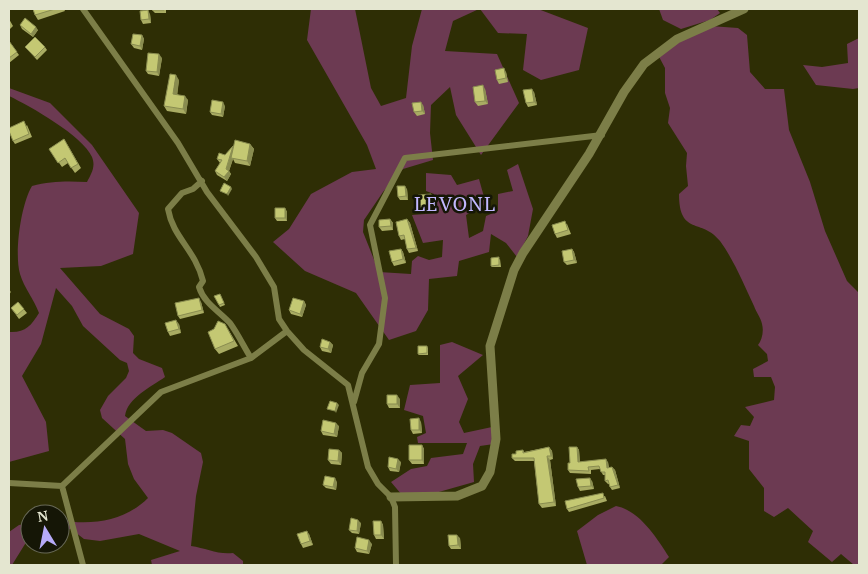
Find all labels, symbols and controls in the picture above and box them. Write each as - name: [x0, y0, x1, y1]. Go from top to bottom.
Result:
- district label: LEVONL: [414, 190, 496, 217]
- north arrow: [20, 504, 70, 554]
- text: N: [36, 505, 50, 526]

